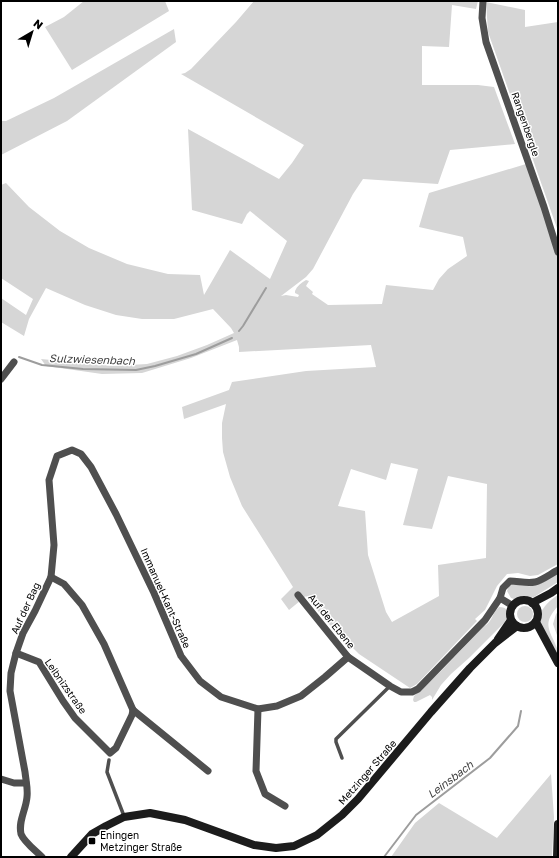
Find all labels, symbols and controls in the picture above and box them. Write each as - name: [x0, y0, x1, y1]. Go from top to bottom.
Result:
- north arrow: [12, 12, 52, 52]
- text: N: [31, 16, 46, 31]
- street label: Rangenbergle: [509, 90, 543, 158]
- water label: Sulzwiesenbach: [49, 351, 136, 367]
- street label: Immanuel-Kant-Straße: [138, 546, 194, 650]
- street label: Auf der Bag: [8, 580, 42, 636]
- street label: Auf der Ebene: [306, 591, 358, 651]
- street label: Leibnizstraße: [43, 656, 90, 716]
- street label: Metzinger Straße: [336, 737, 399, 807]
- water label: Leinsbach: [425, 757, 476, 800]
- place label: Eningen Metzinger Straße: [100, 829, 182, 853]
- marker: Eningen Metzinger Straße: [87, 836, 97, 846]

